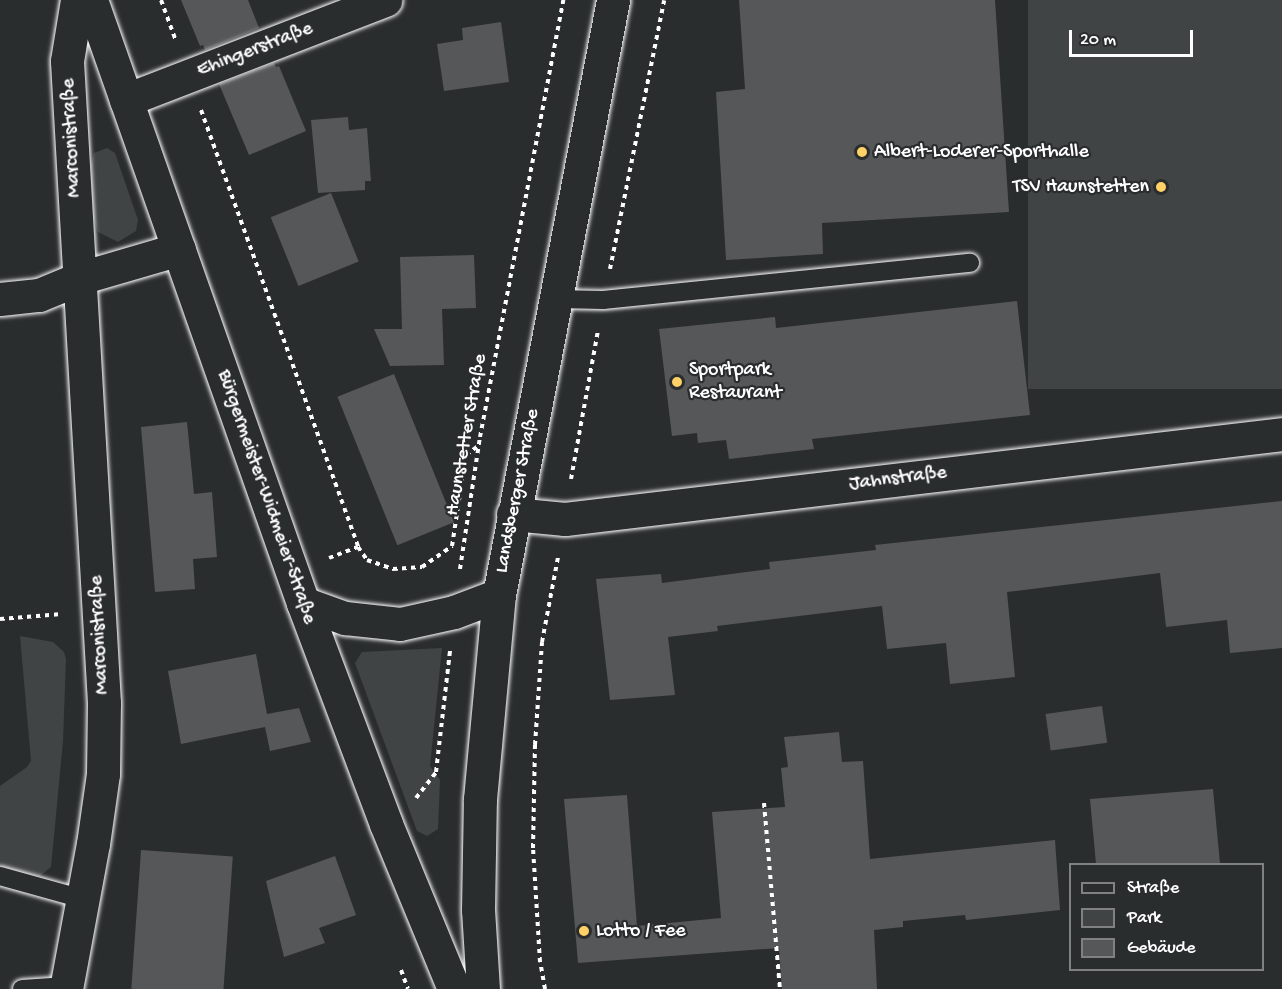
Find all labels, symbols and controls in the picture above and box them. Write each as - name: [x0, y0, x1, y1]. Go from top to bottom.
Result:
- street label: Ehingerstraße: [194, 17, 316, 83]
- scale bar: [1072, 18, 1196, 56]
- text: 20 m: [1080, 30, 1116, 51]
- street label: Marconistraße: [57, 78, 87, 198]
- place label: Albert-Loderer-Sporthalle: [874, 140, 1089, 164]
- marker: Albert-Loderer-Sporthalle: [855, 145, 869, 159]
- place label: TSV Haunstetten: [1013, 175, 1149, 199]
- marker: TSV Haunstetten: [1154, 180, 1168, 194]
- street label: Haunstetter Straße: [441, 352, 493, 518]
- place label: Sportpark Restaurant: [689, 358, 782, 405]
- street label: Bürgermeister-Widmeier-Straße: [211, 367, 321, 627]
- marker: Sportpark Restaurant: [670, 375, 684, 389]
- street label: Landsberger Straße: [490, 407, 546, 575]
- street label: Jahnstraße: [848, 461, 948, 497]
- street label: Marconistraße: [85, 575, 115, 695]
- legend: [1069, 863, 1264, 971]
- text: Straße: [1127, 878, 1179, 899]
- text: Park: [1127, 908, 1161, 929]
- place label: Lotto / Fee: [596, 919, 686, 943]
- marker: Lotto / Fee: [577, 924, 591, 938]
- text: Gebäude: [1127, 938, 1195, 959]

